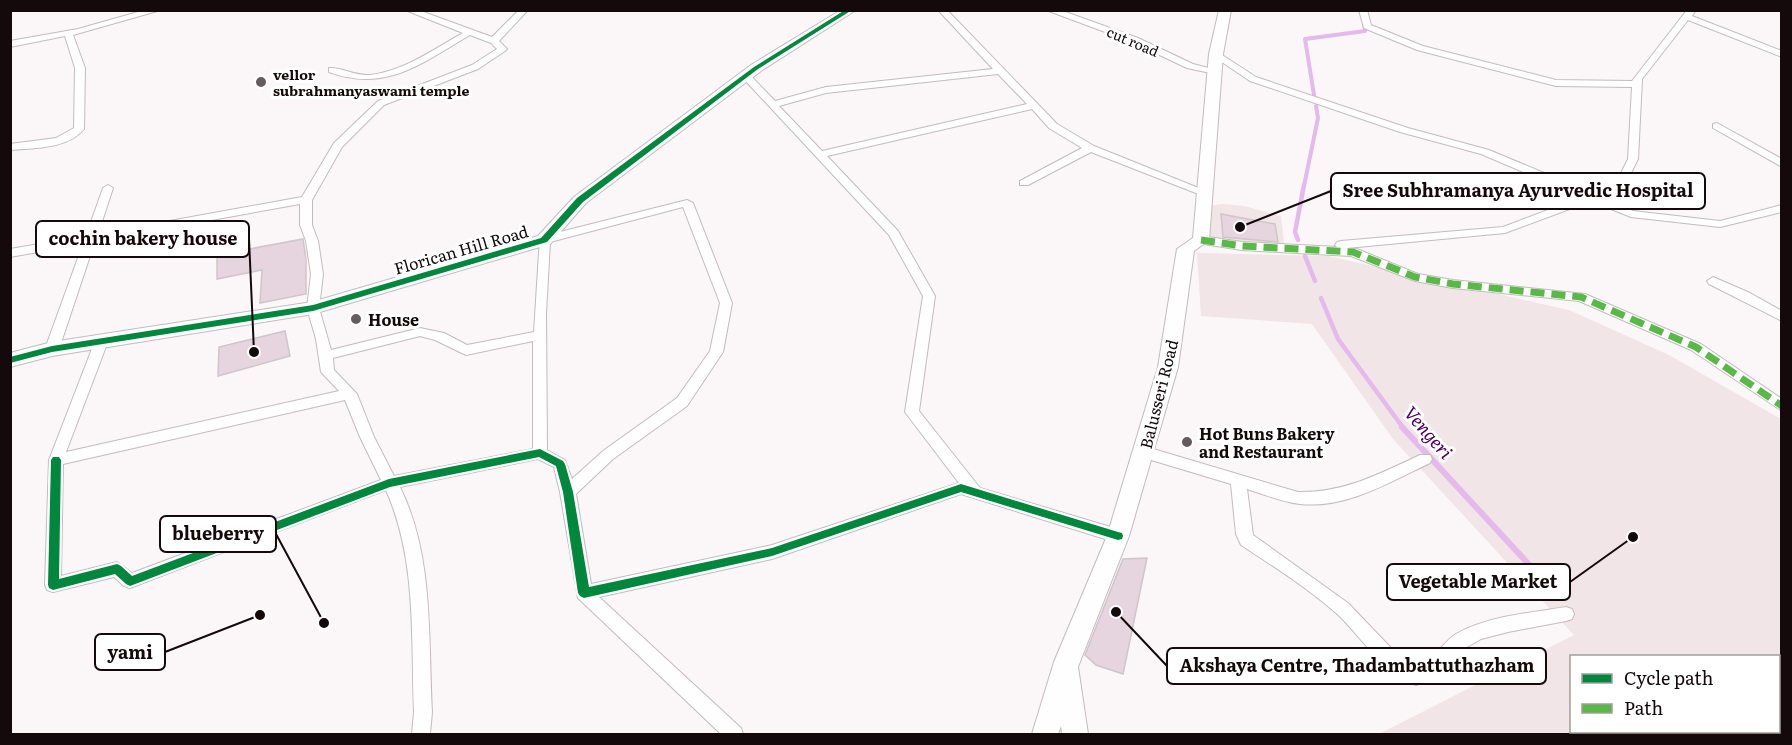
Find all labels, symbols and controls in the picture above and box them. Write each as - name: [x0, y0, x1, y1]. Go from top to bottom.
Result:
- street label: cut road: [1104, 21, 1162, 61]
- place label: vellor subrahmanyaswami temple: [273, 64, 469, 100]
- marker: vellor subrahmanyaswami temple: [254, 75, 268, 89]
- callout: Sree Subhramanya Ayurvedic Hospital: [1331, 173, 1705, 209]
- text: Sree Subhramanya Ayurvedic Hospital: [1343, 176, 1694, 203]
- street label: Florican Hill Road: [391, 218, 531, 280]
- callout: cochin bakery house: [36, 221, 249, 257]
- text: cochin bakery house: [49, 224, 237, 251]
- place label: House: [368, 307, 419, 331]
- marker: House: [349, 312, 363, 326]
- street label: Balusseri Road: [1133, 337, 1183, 451]
- water label: Vengeri: [1398, 400, 1460, 465]
- place label: Hot Buns Bakery and Restaurant: [1199, 421, 1335, 463]
- marker: Hot Buns Bakery and Restaurant: [1180, 435, 1194, 449]
- callout: blueberry: [160, 516, 276, 552]
- text: blueberry: [172, 519, 264, 546]
- callout: Vegetable Market: [1387, 564, 1570, 600]
- text: Vegetable Market: [1399, 567, 1558, 594]
- callout: yami: [95, 634, 165, 670]
- text: yami: [107, 638, 153, 665]
- callout: Akshaya Centre, Thadambattuthazham: [1167, 648, 1546, 684]
- text: Akshaya Centre, Thadambattuthazham: [1179, 651, 1535, 678]
- legend: [1570, 655, 1780, 733]
- text: Cycle path: [1624, 664, 1713, 691]
- text: Path: [1624, 694, 1663, 721]

